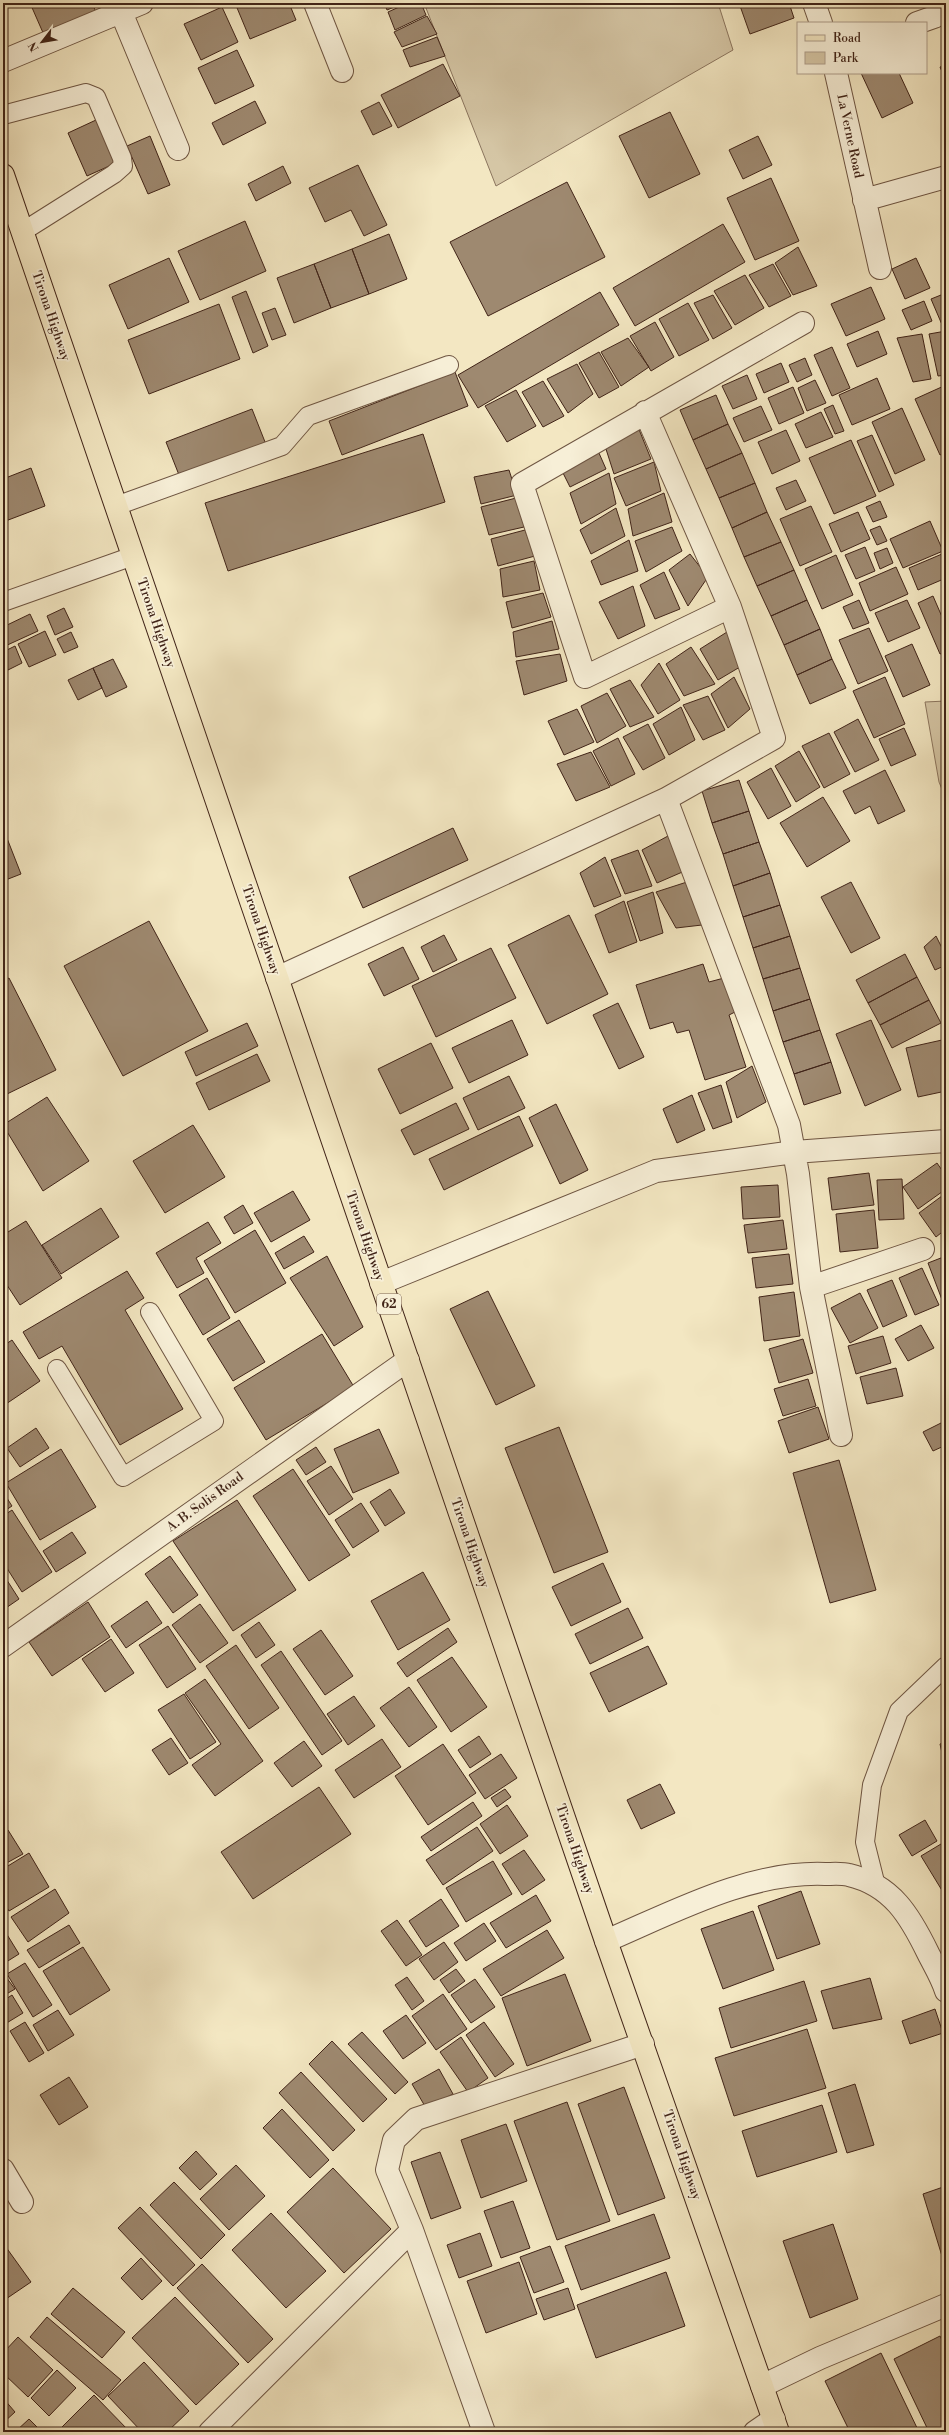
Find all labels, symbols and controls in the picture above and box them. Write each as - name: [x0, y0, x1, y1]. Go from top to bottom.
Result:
- north arrow: [22, 22, 62, 62]
- legend: [797, 22, 927, 74]
- text: Road: [833, 31, 861, 46]
- text: N: [26, 39, 43, 54]
- text: Park: [833, 51, 859, 66]
- street label: La Verne Road: [833, 92, 867, 180]
- street label: Tirona Highway: [28, 269, 74, 364]
- street label: Tirona Highway: [133, 576, 179, 671]
- street label: Tirona Highway: [238, 883, 284, 978]
- street label: Tirona Highway: [342, 1189, 388, 1284]
- road number: 62: [377, 1294, 401, 1314]
- street label: A. B. Solis Road: [163, 1468, 247, 1536]
- street label: Tirona Highway: [447, 1496, 493, 1591]
- street label: Tirona Highway: [552, 1802, 598, 1897]
- street label: Tirona Highway: [659, 2108, 705, 2203]

